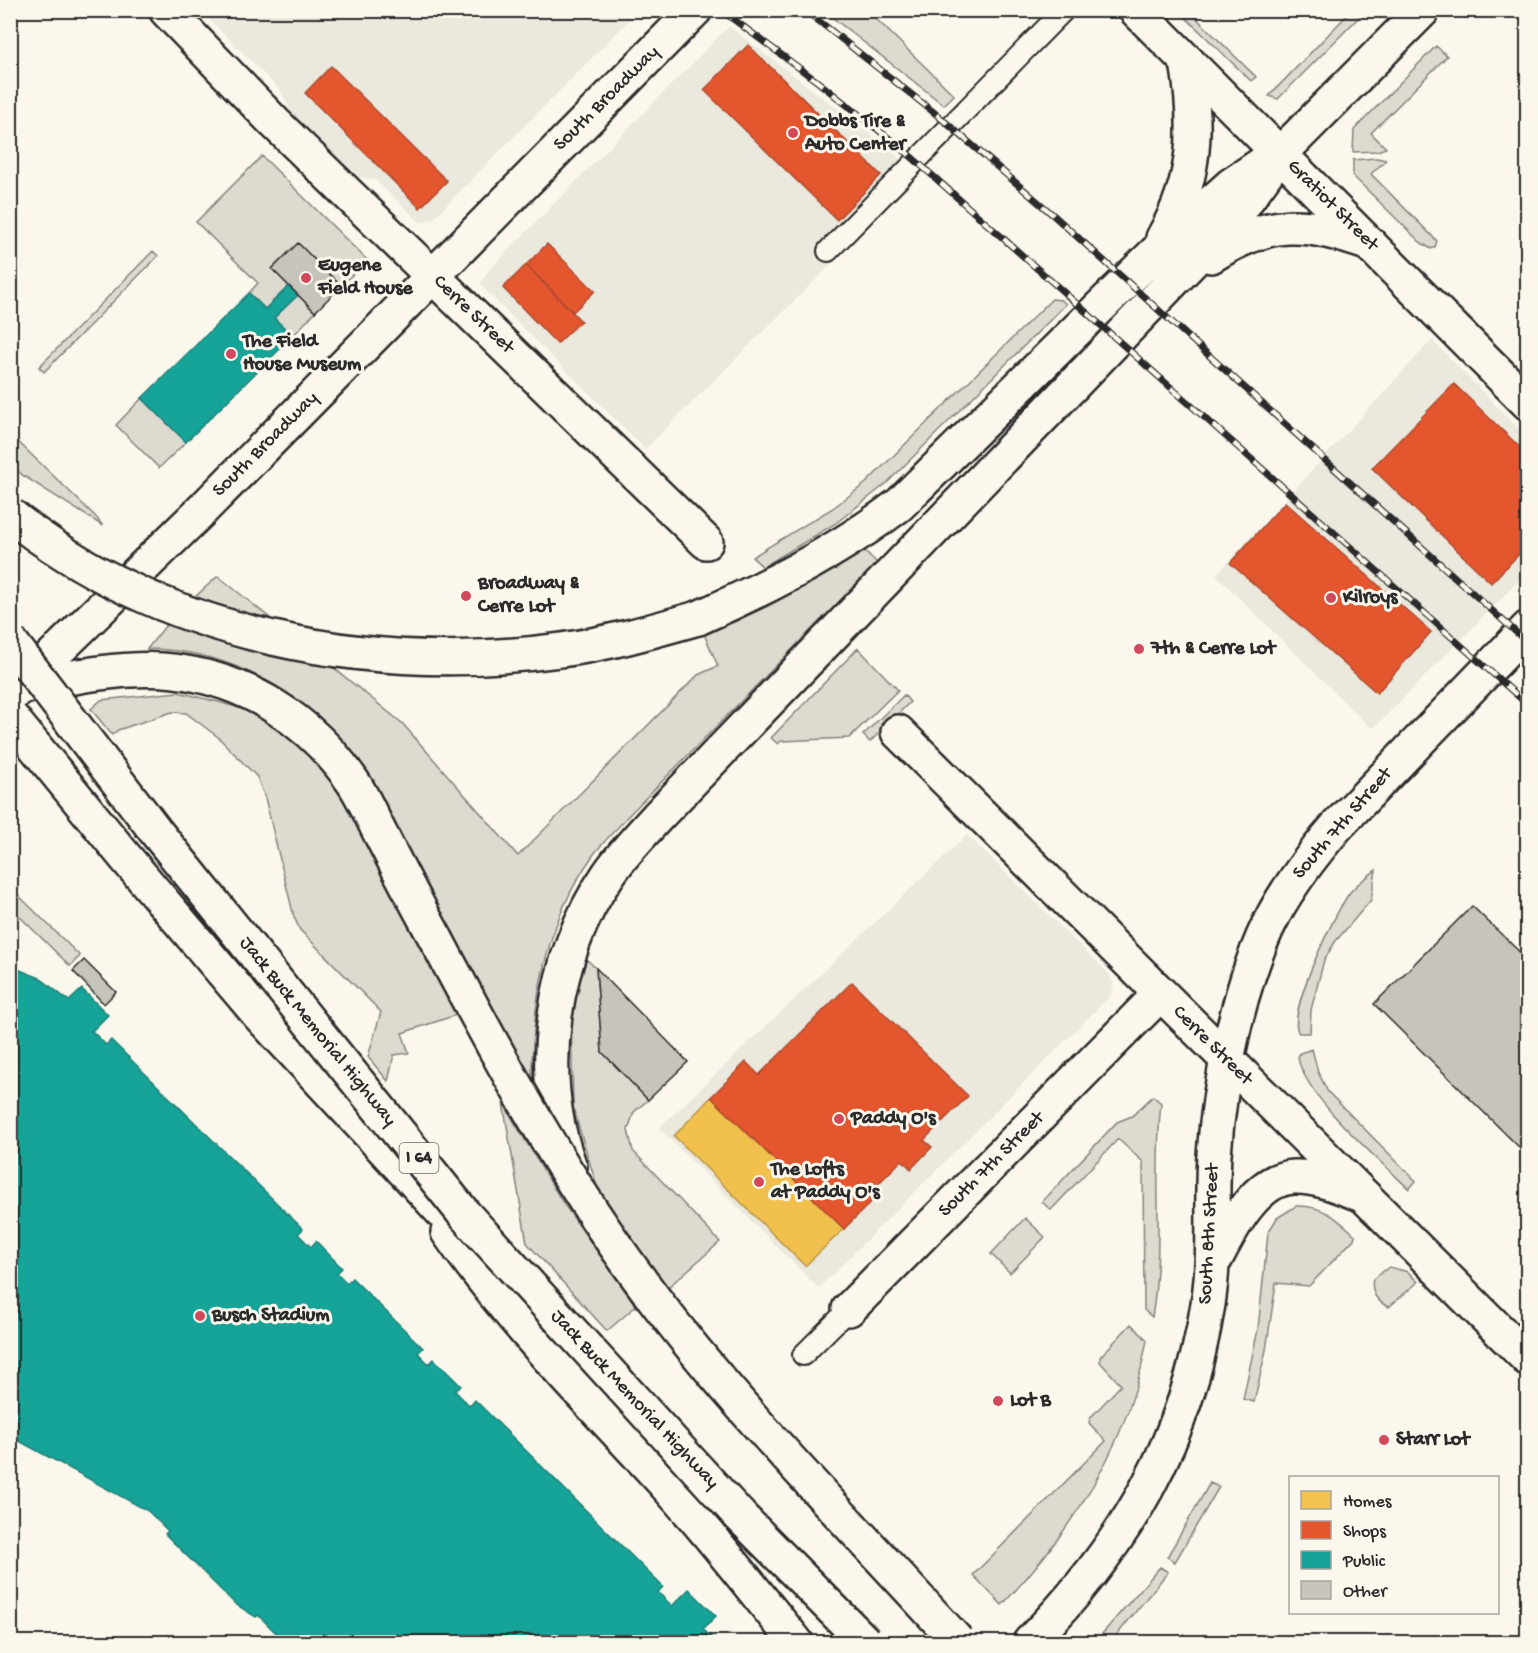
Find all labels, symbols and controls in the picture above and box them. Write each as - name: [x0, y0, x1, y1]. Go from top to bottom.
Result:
- street label: South Broadway: [549, 41, 665, 157]
- place label: Dobbs Tire & Auto Center: [803, 111, 908, 157]
- marker: Dobbs Tire & Auto Center: [786, 126, 800, 140]
- street label: Gratiot Street: [1281, 155, 1384, 258]
- place label: Eugene Field House: [317, 255, 413, 301]
- marker: Eugene Field House: [299, 271, 313, 285]
- street label: Cerre Street: [428, 271, 520, 361]
- place label: The Field House Museum: [241, 331, 362, 377]
- marker: The Field House Museum: [224, 347, 238, 361]
- street label: South Broadway: [208, 387, 324, 503]
- place label: Broadway & Cerre Lot: [477, 573, 580, 619]
- place label: Kilroys: [1342, 587, 1399, 610]
- marker: Broadway & Cerre Lot: [459, 589, 473, 603]
- marker: Kilroys: [1324, 591, 1338, 605]
- place label: 7th & Cerre Lot: [1150, 638, 1277, 661]
- marker: 7th & Cerre Lot: [1132, 642, 1146, 656]
- street label: South 7th Street: [1288, 762, 1399, 884]
- street label: Jack Buck Memorial Highway: [233, 933, 401, 1131]
- street label: Cerre Street: [1167, 1001, 1258, 1092]
- street label: South 7th Street: [934, 1106, 1051, 1223]
- place label: Paddy O's: [850, 1108, 937, 1131]
- marker: Paddy O's: [832, 1112, 846, 1126]
- road number: I 64: [400, 1143, 438, 1173]
- place label: The Lofts at Paddy O's: [769, 1159, 881, 1205]
- street label: South 8th Street: [1195, 1161, 1225, 1305]
- marker: The Lofts at Paddy O's: [752, 1175, 766, 1189]
- place label: Busch Stadium: [211, 1305, 330, 1328]
- street label: Jack Buck Memorial Highway: [545, 1306, 723, 1495]
- marker: Busch Stadium: [193, 1309, 207, 1323]
- place label: Lot B: [1010, 1390, 1052, 1413]
- marker: Lot B: [991, 1394, 1005, 1408]
- place label: Starr Lot: [1396, 1429, 1471, 1452]
- marker: Starr Lot: [1377, 1433, 1391, 1447]
- legend: [1289, 1476, 1499, 1614]
- text: Homes: [1343, 1492, 1393, 1513]
- text: Shops: [1343, 1522, 1387, 1543]
- text: Public: [1342, 1552, 1386, 1573]
- text: Other: [1343, 1582, 1388, 1603]

